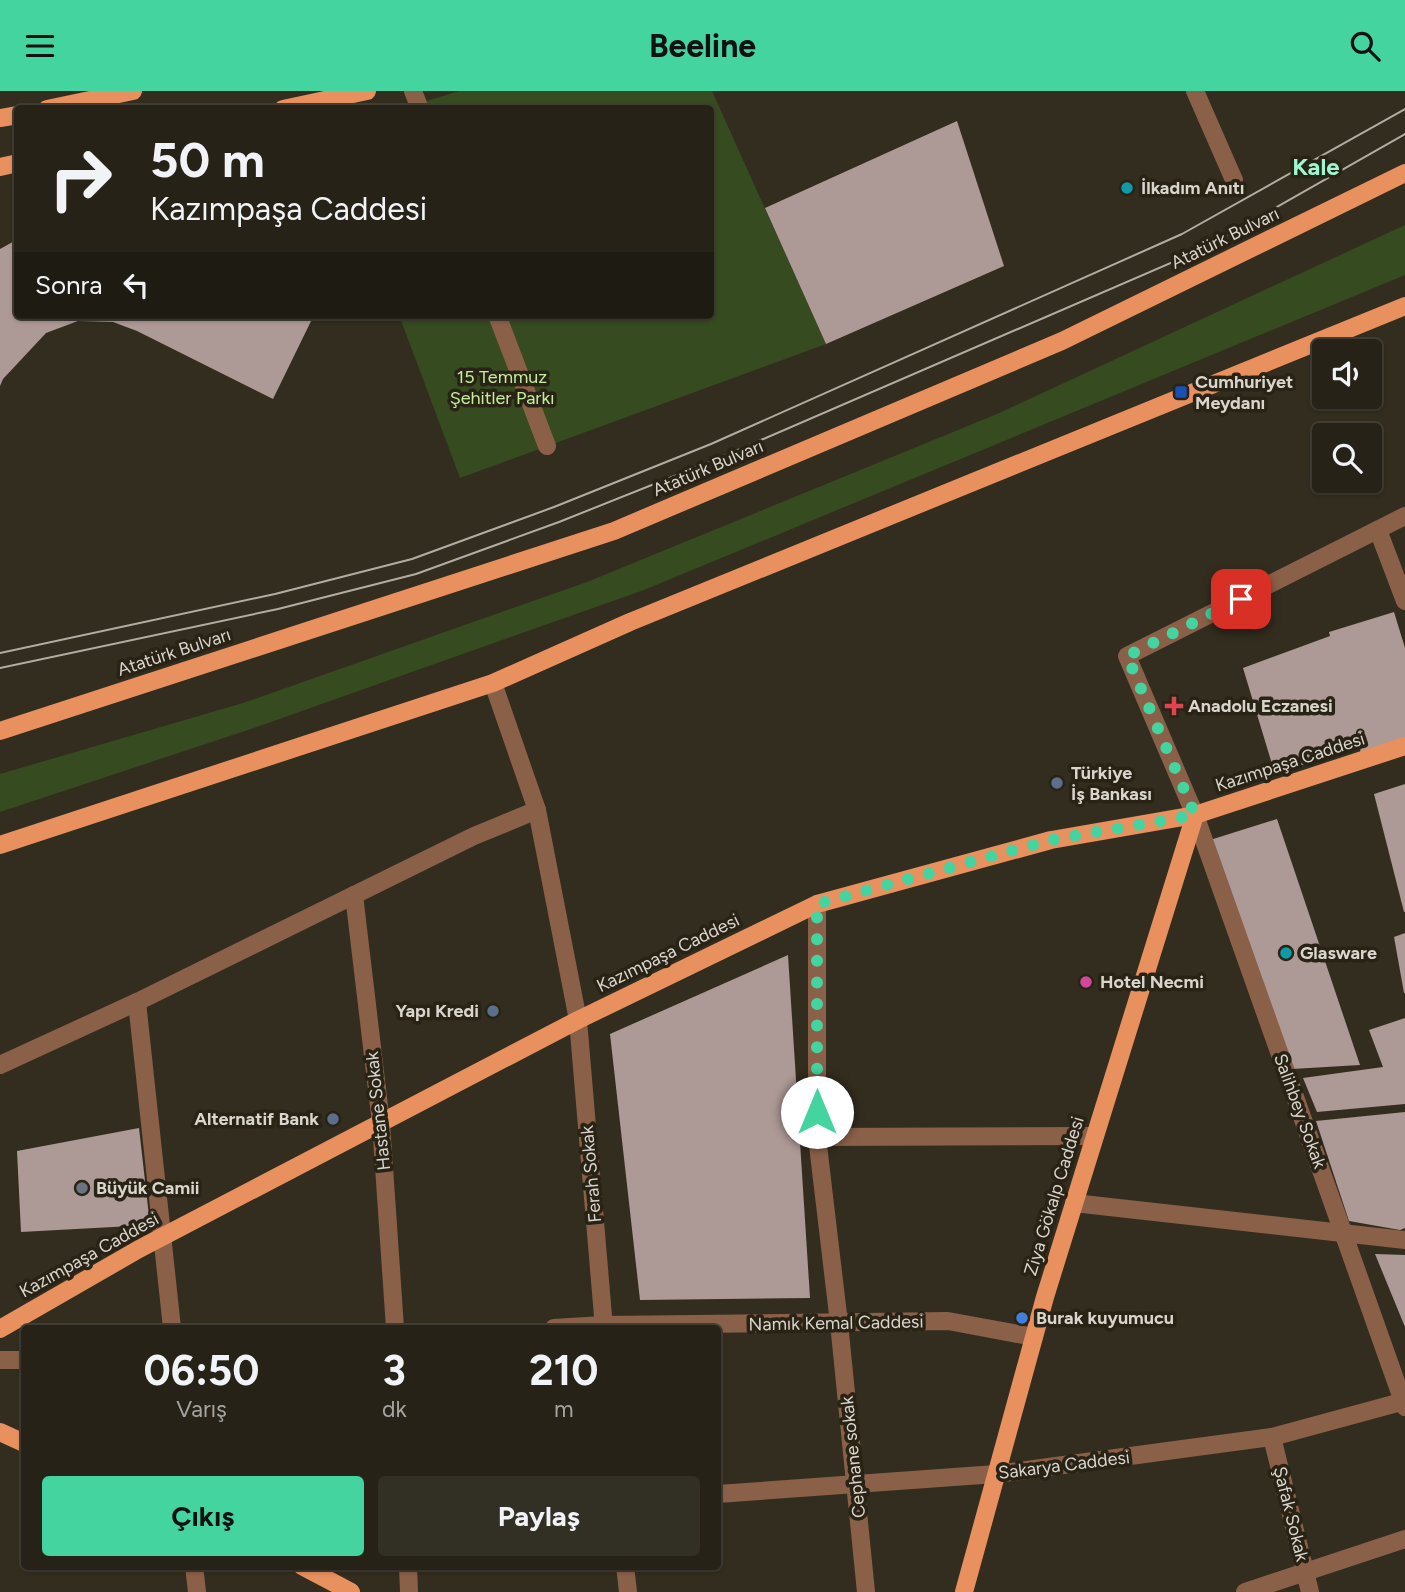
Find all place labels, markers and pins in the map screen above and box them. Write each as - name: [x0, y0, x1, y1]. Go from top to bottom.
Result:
- place label: İlkadım Anıtı: [1141, 177, 1245, 199]
- marker: İlkadım Anıtı: [1119, 180, 1135, 196]
- place label: Cumhuriyet Meydanı: [1195, 371, 1293, 414]
- marker: Cumhuriyet Meydanı: [1173, 384, 1189, 400]
- pin: [1211, 569, 1271, 629]
- place label: Anadolu Eczanesi: [1188, 695, 1333, 717]
- marker: Anadolu Eczanesi: [1166, 698, 1182, 714]
- place label: Türkiye İş Bankası: [1071, 762, 1152, 805]
- marker: Türkiye İş Bankası: [1049, 775, 1065, 791]
- place label: Glasware: [1300, 942, 1377, 964]
- marker: Glasware: [1278, 945, 1294, 961]
- place label: Hotel Necmi: [1100, 971, 1204, 993]
- marker: Hotel Necmi: [1078, 974, 1094, 990]
- place label: Yapı Kredi: [395, 1000, 479, 1022]
- marker: Yapı Kredi: [485, 1003, 501, 1019]
- place label: Alternatif Bank: [194, 1108, 319, 1130]
- marker: Alternatif Bank: [325, 1111, 341, 1127]
- place label: Büyük Camii: [96, 1177, 200, 1199]
- marker: Büyük Camii: [74, 1180, 90, 1196]
- place label: Burak kuyumucu: [1036, 1307, 1174, 1329]
- marker: Burak kuyumucu: [1014, 1310, 1030, 1326]

